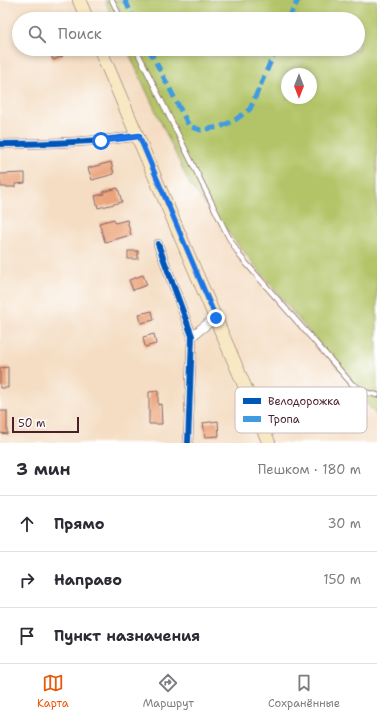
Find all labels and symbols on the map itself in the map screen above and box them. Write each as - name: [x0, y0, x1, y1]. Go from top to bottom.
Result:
- north arrow: [281, 68, 317, 104]
- route start: [92, 132, 110, 150]
- route end: [207, 309, 225, 327]
- legend: [235, 387, 367, 433]
- text: Велодорожка: [268, 394, 340, 409]
- text: Тропа: [268, 412, 300, 427]
- scale bar: [12, 415, 79, 434]

